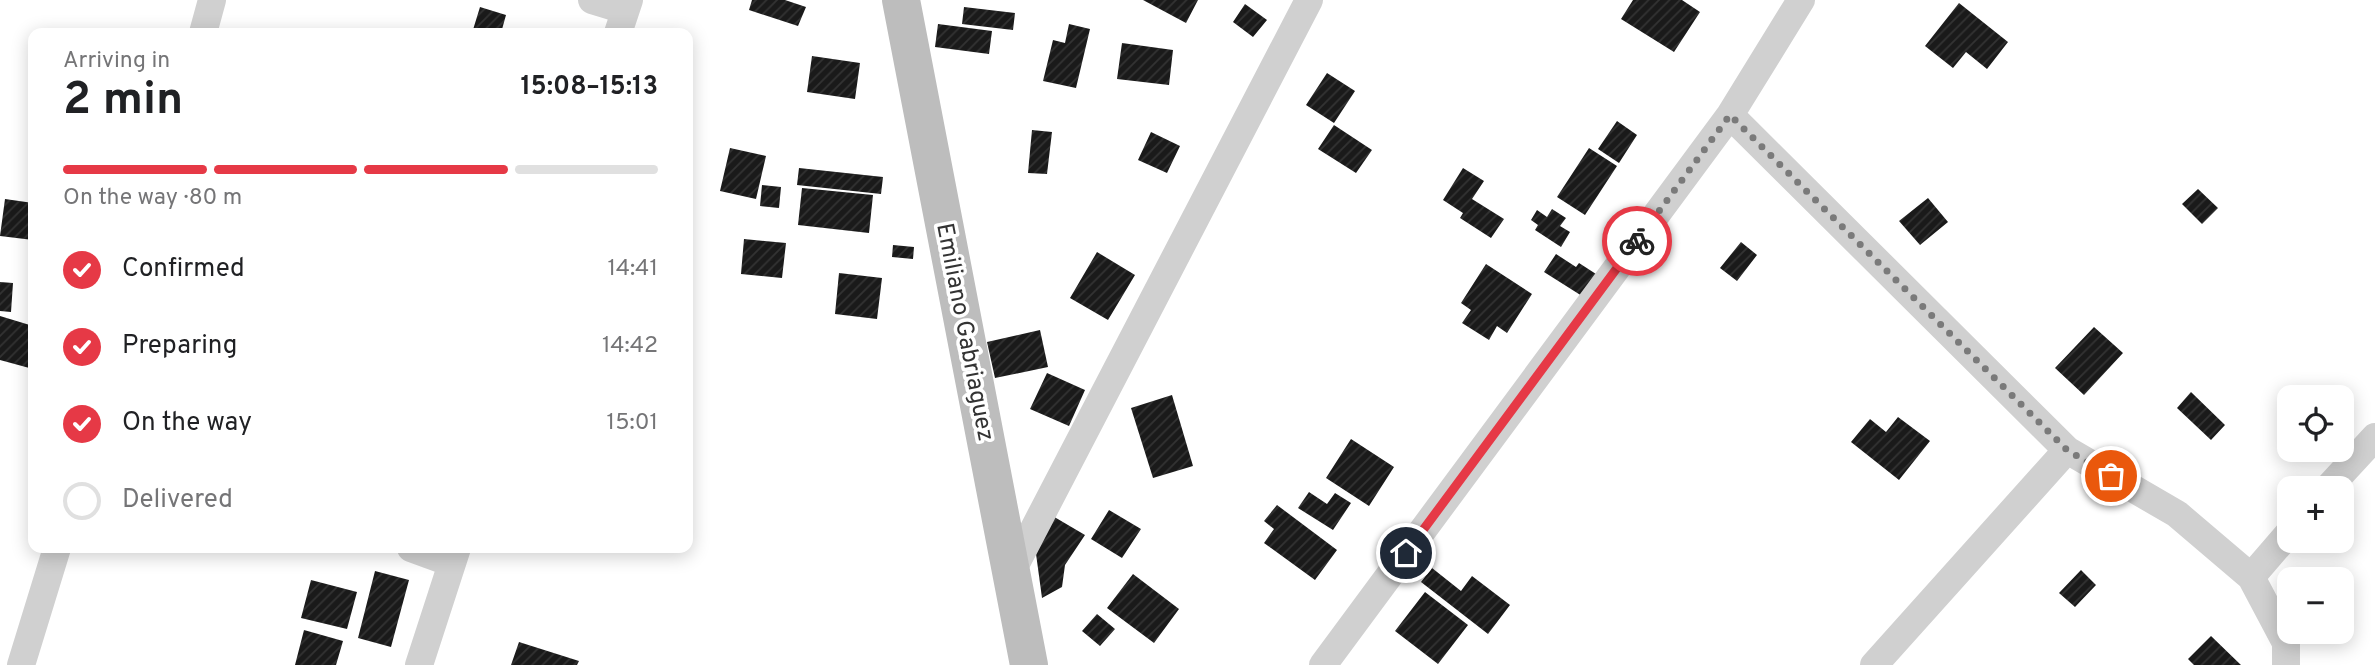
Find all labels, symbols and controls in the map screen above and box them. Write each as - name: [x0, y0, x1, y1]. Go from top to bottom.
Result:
- text: Arriving in: [63, 47, 170, 76]
- text: 15:08–15:13: [520, 71, 658, 104]
- text: 2 min: [63, 72, 183, 131]
- text: On the way · 80 m: [63, 184, 242, 213]
- courier: [1602, 206, 1672, 276]
- street label: Emiliano Gabriaguez: [928, 221, 1000, 444]
- icon: bike: [1618, 222, 1656, 260]
- icon: check: [63, 251, 101, 289]
- text: Confirmed: [122, 253, 245, 286]
- text: 14:41: [608, 255, 658, 284]
- icon: check: [63, 328, 101, 366]
- text: Preparing: [122, 330, 237, 363]
- text: 14:42: [602, 332, 658, 361]
- map controls: [2277, 385, 2354, 644]
- button: locate: [2277, 385, 2354, 462]
- icon: check: [63, 405, 101, 443]
- text: On the way: [122, 407, 252, 440]
- text: 15:01: [607, 409, 658, 438]
- pin: [2081, 446, 2141, 506]
- icon: bag: [2092, 457, 2130, 495]
- button: +: [2277, 476, 2354, 553]
- text: Delivered: [122, 484, 233, 517]
- pin: [1376, 523, 1436, 583]
- icon: home: [1387, 534, 1425, 572]
- button: −: [2277, 567, 2354, 644]

